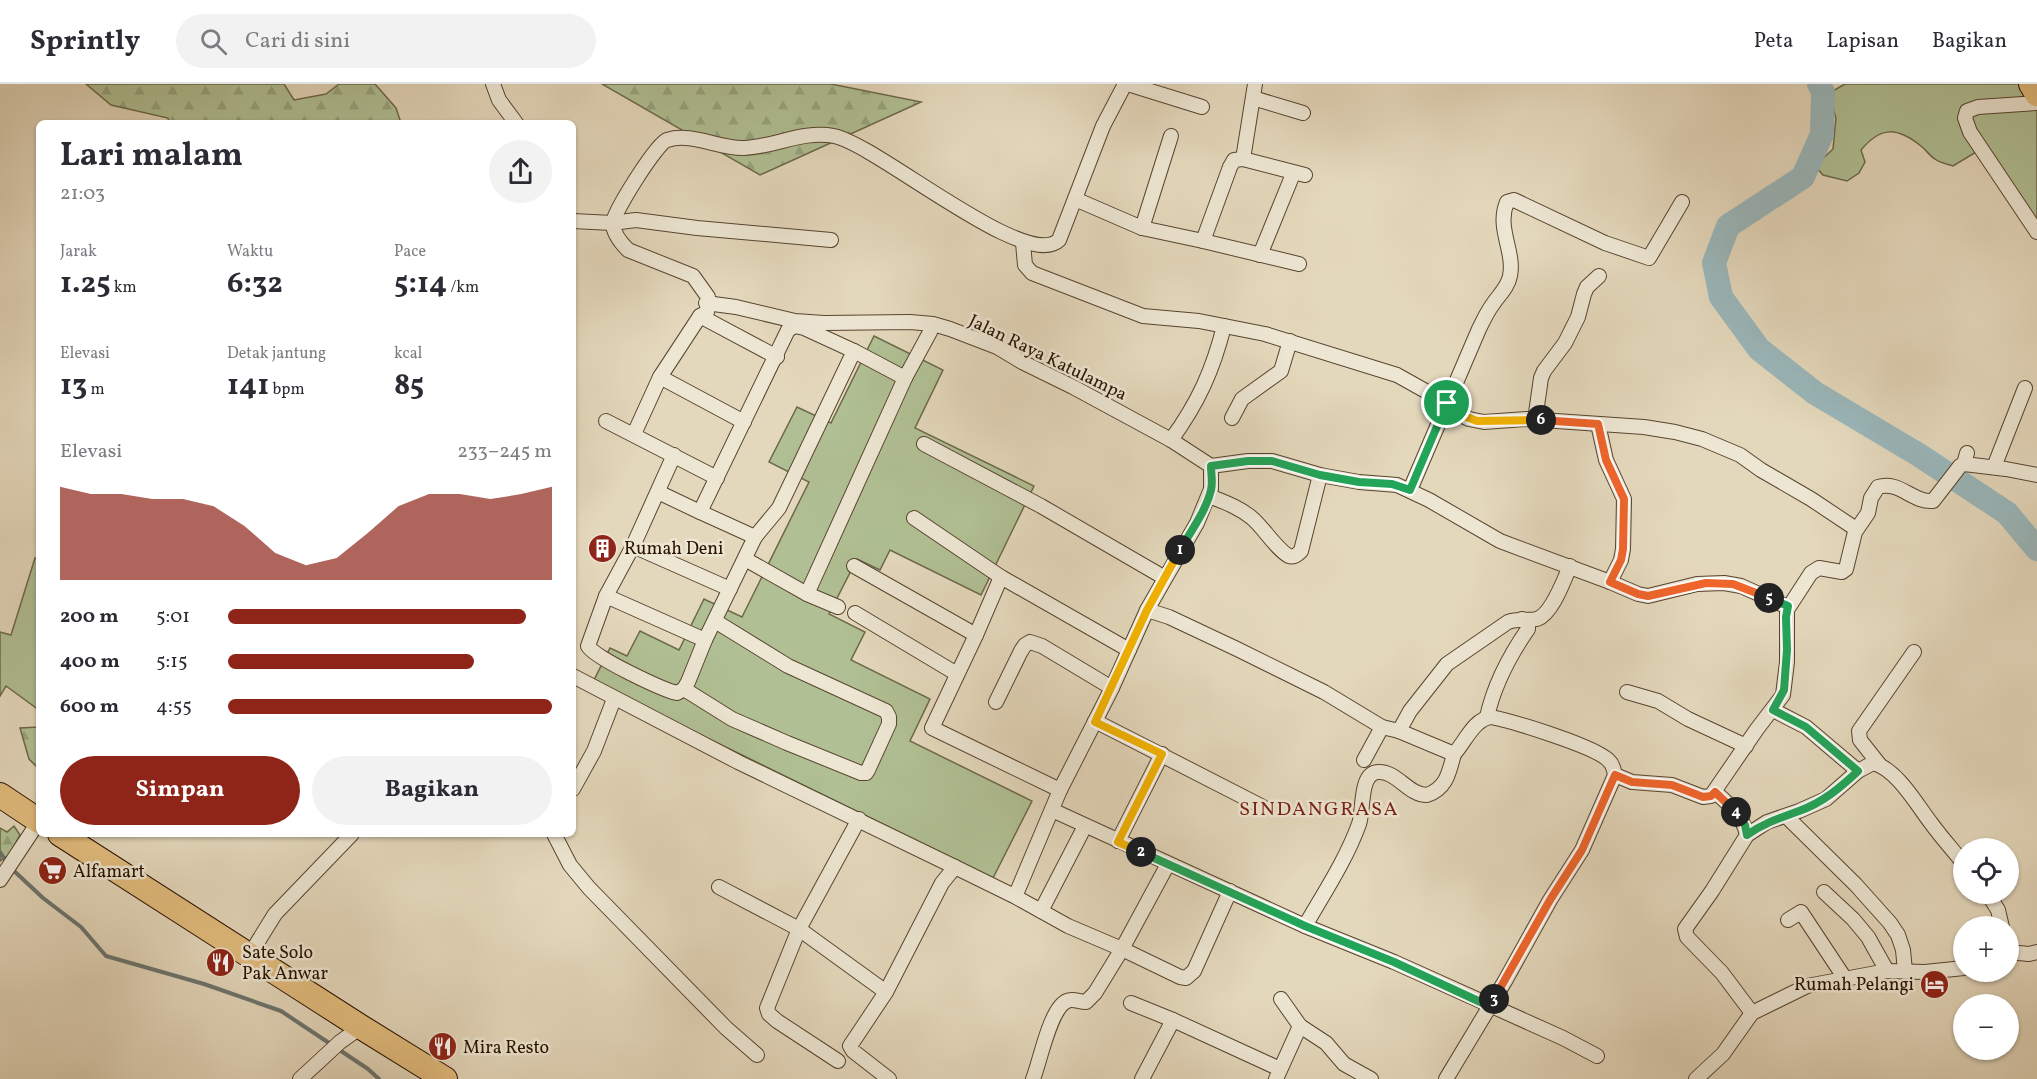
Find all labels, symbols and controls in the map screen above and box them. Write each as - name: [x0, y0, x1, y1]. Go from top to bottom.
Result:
- search box: [176, 14, 596, 68]
- text: Sprintly: [30, 22, 140, 61]
- icon: search: [197, 25, 230, 58]
- text: Cari di sini: [245, 26, 350, 57]
- text: Peta: [1754, 27, 1793, 56]
- text: Lapisan: [1826, 27, 1899, 56]
- text: Bagikan: [1932, 27, 2007, 56]
- text: Lari malam: [60, 134, 243, 180]
- button: share: [489, 140, 552, 203]
- text: 21:03: [60, 180, 105, 208]
- text: Jarak: [60, 241, 97, 263]
- text: Waktu: [227, 241, 273, 263]
- text: Pace: [394, 241, 426, 263]
- text: 1.25: [60, 263, 111, 305]
- text: 6:32: [227, 263, 283, 305]
- text: 5:14: [394, 263, 447, 305]
- text: km: [111, 277, 137, 299]
- text: /km: [447, 277, 479, 299]
- street label: Jalan Raya Katulampa: [964, 309, 1131, 408]
- text: Elevasi: [60, 343, 110, 365]
- text: Detak jantung: [227, 343, 326, 365]
- text: kcal: [394, 343, 422, 365]
- text: 13: [60, 365, 87, 407]
- text: 141: [227, 365, 269, 407]
- text: 85: [394, 365, 424, 407]
- pin: [1421, 377, 1472, 428]
- text: m: [87, 379, 105, 401]
- text: bpm: [269, 379, 305, 401]
- icon: arrive: [1430, 386, 1463, 419]
- pin: 6: [1526, 405, 1556, 435]
- text: 6: [1537, 409, 1545, 431]
- text: Elevasi: [60, 438, 122, 466]
- text: 233–245 m: [457, 438, 552, 466]
- building icon: Rumah Deni: [587, 532, 619, 564]
- pin: 1: [1165, 535, 1195, 565]
- place label: Rumah Deni: [624, 537, 724, 562]
- text: 1: [1177, 539, 1183, 561]
- pin: 5: [1754, 583, 1784, 613]
- text: 5: [1765, 587, 1773, 609]
- text: 200 m: [60, 603, 118, 631]
- text: 5:01: [156, 603, 190, 631]
- text: 400 m: [60, 648, 120, 676]
- text: 5:15: [156, 648, 188, 676]
- text: 600 m: [60, 693, 119, 721]
- text: 4:55: [156, 693, 192, 721]
- button: Simpan: [60, 756, 300, 825]
- button: Bagikan: [312, 756, 552, 825]
- district label: SINDANGRASA: [1239, 796, 1399, 824]
- pin: 4: [1721, 797, 1751, 827]
- text: 4: [1731, 801, 1741, 823]
- pin: 2: [1126, 837, 1156, 867]
- map controls: [1953, 838, 2019, 1060]
- button: locate: [1953, 838, 2019, 904]
- text: 2: [1137, 841, 1145, 863]
- supermarket icon: Alfamart: [36, 855, 68, 887]
- place label: Alfamart: [73, 860, 145, 885]
- button: +: [1953, 916, 2019, 982]
- place label: Sate Solo Pak Anwar: [242, 941, 328, 987]
- restaurant icon: Sate Solo Pak Anwar: [205, 946, 237, 978]
- hotel icon: Rumah Pelangi: [1919, 968, 1951, 1000]
- place label: Rumah Pelangi: [1794, 973, 1914, 998]
- pin: 3: [1479, 984, 1509, 1014]
- text: 3: [1490, 988, 1498, 1010]
- button: −: [1953, 994, 2019, 1060]
- restaurant icon: Mira Resto: [426, 1031, 458, 1063]
- place label: Mira Resto: [463, 1036, 549, 1061]

